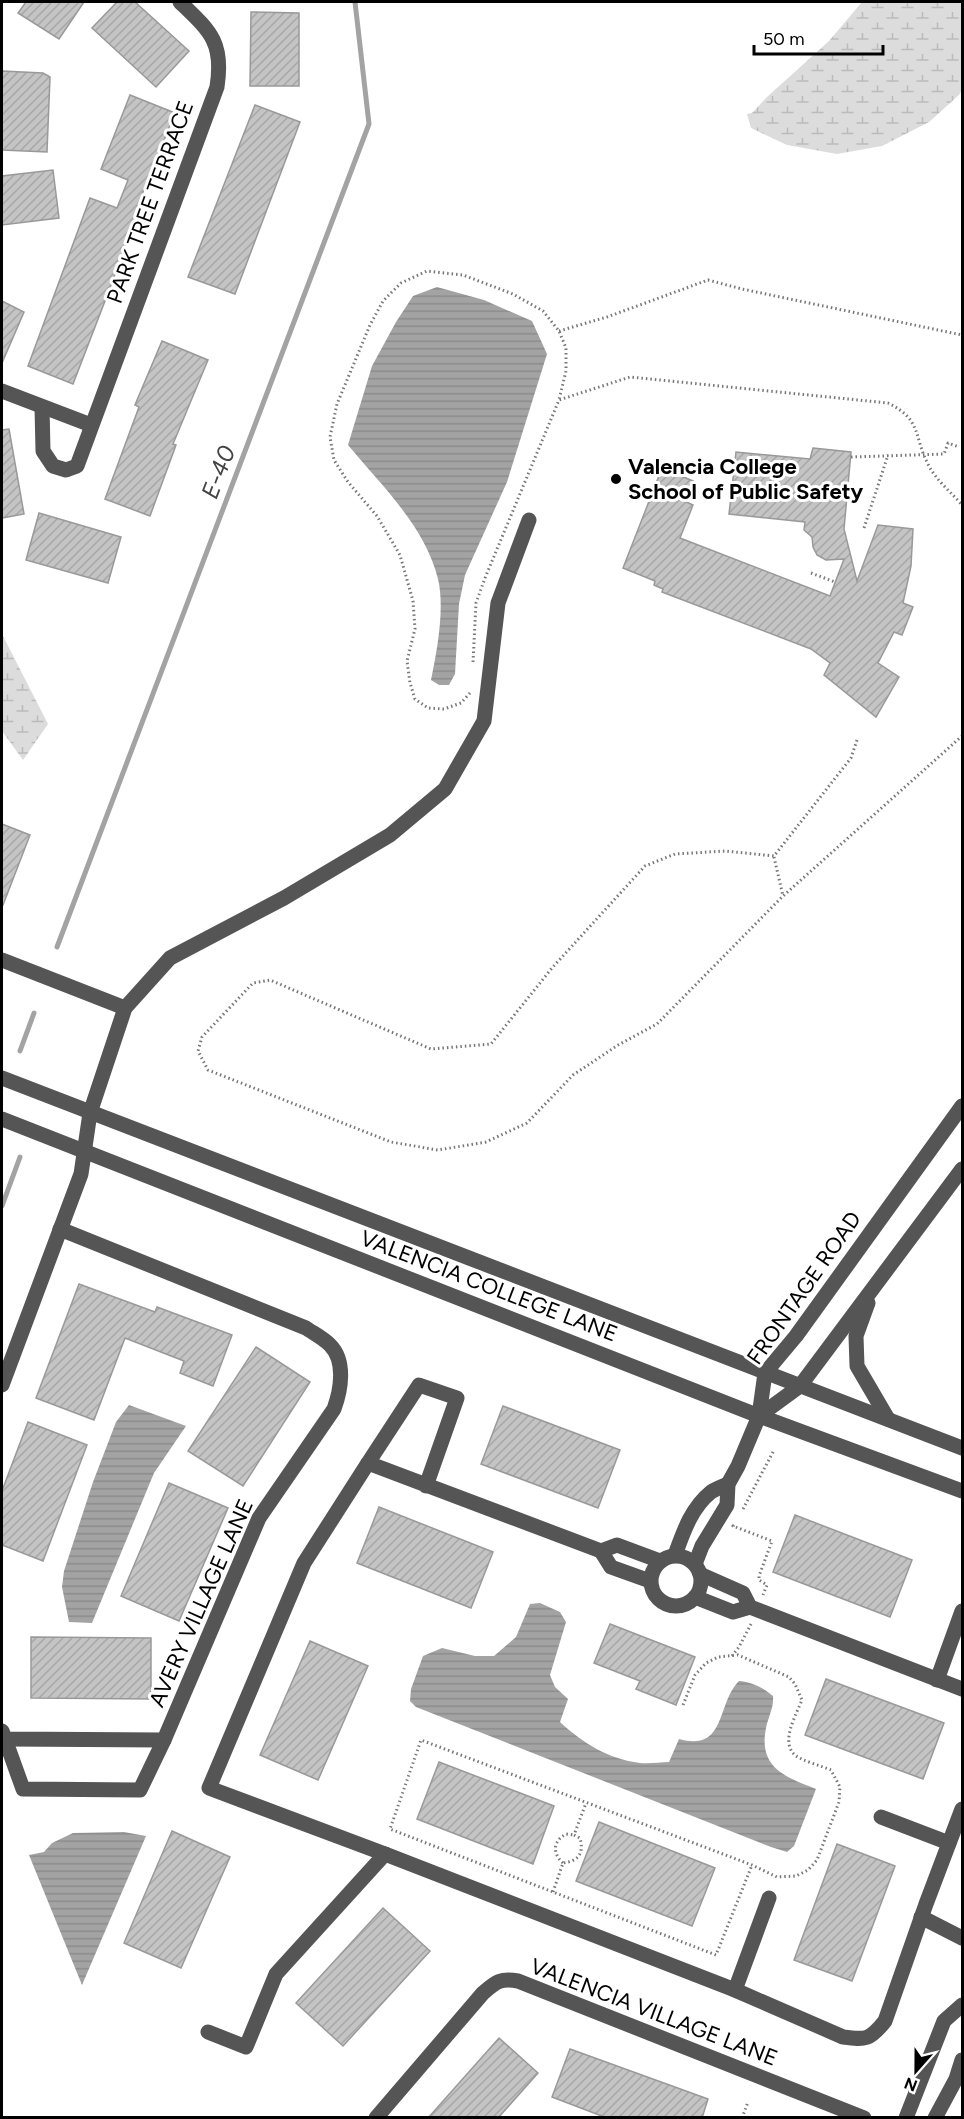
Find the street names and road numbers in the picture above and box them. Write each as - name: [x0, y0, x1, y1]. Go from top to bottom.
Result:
- street label: PARK TREE TERRACE: [101, 97, 199, 307]
- street label: FRONTAGE ROAD: [741, 1206, 867, 1370]
- street label: VALENCIA COLLEGE LANE: [357, 1224, 621, 1348]
- street label: AVERY VILLAGE LANE: [143, 1495, 259, 1711]
- street label: VALENCIA VILLAGE LANE: [526, 1952, 782, 2072]

